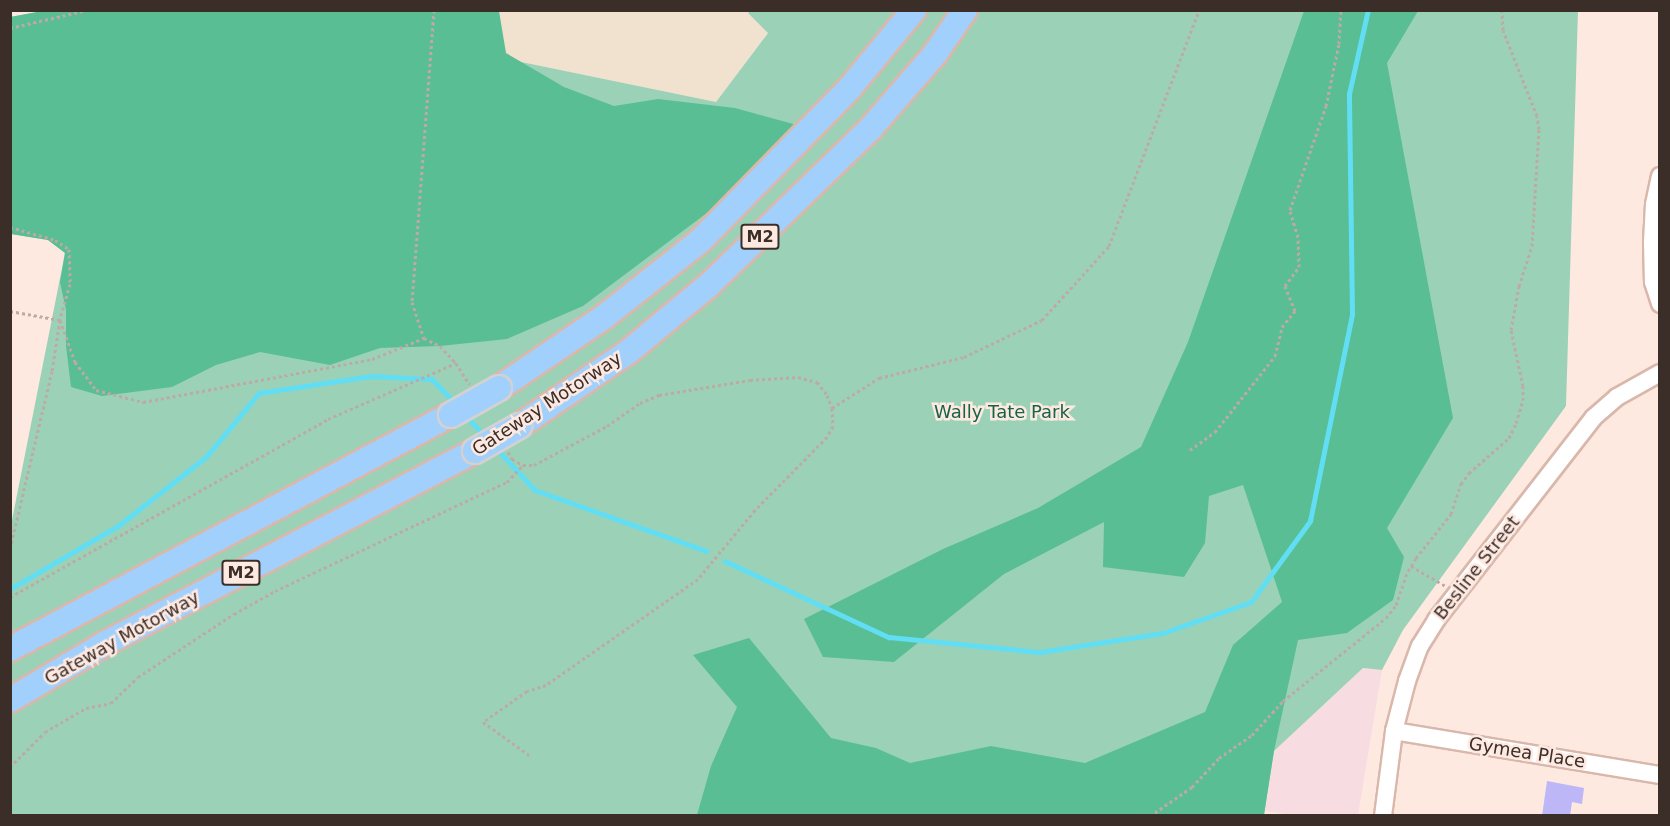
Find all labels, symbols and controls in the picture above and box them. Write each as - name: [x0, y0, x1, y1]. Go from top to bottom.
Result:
- road number: M2: [739, 224, 781, 250]
- street label: Gateway Motorway: [468, 348, 626, 460]
- park label: Wally Tate Park: [934, 401, 1070, 423]
- street label: Besline Street: [1430, 512, 1524, 624]
- road number: M2: [220, 560, 262, 586]
- street label: Gateway Motorway: [41, 586, 203, 690]
- street label: Gymea Place: [1467, 733, 1587, 773]

